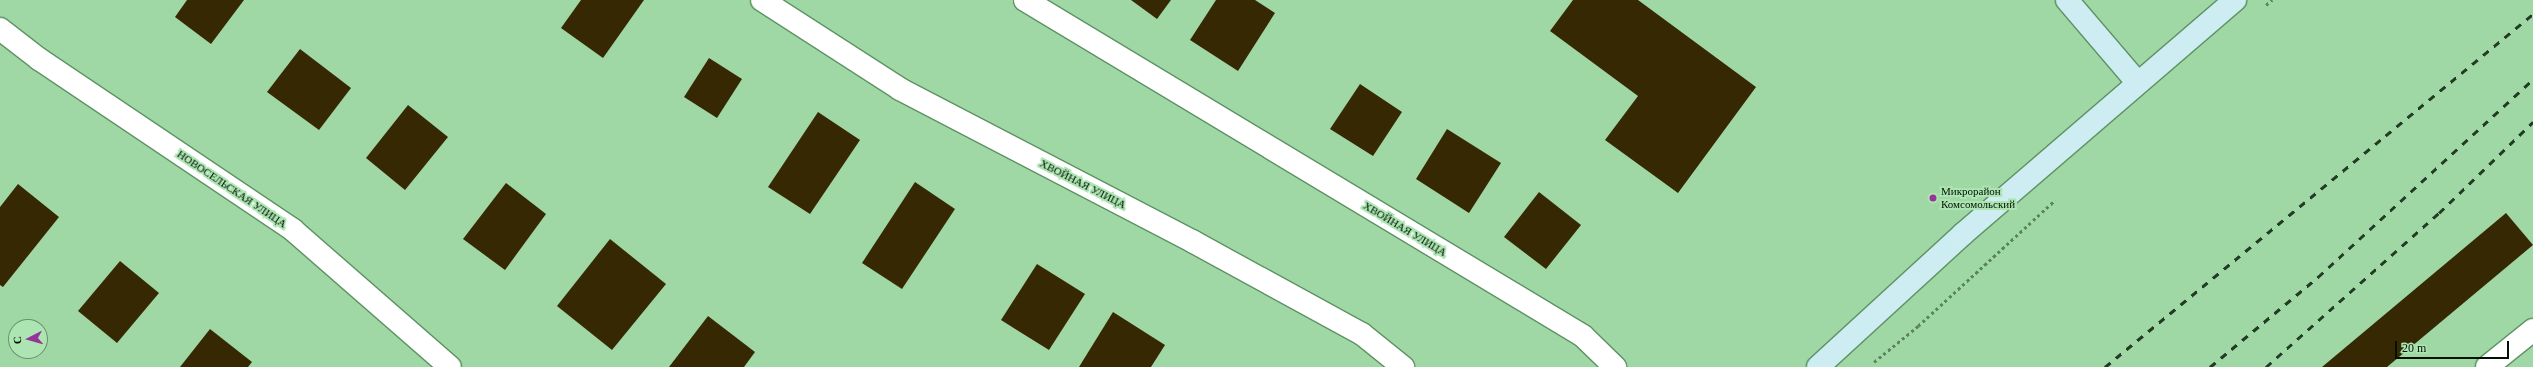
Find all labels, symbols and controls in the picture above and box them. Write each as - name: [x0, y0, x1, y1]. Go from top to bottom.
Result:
- street label: НОВОСЕЛЬСКАЯ УЛИЦА: [175, 147, 289, 231]
- street label: ХВОЙНАЯ УЛИЦА: [1038, 157, 1128, 211]
- place label: Микрорайон Комсомольский: [1941, 185, 2015, 211]
- marker: Микрорайон Комсомольский: [1928, 193, 1938, 203]
- street label: ХВОЙНАЯ УЛИЦА: [1361, 199, 1449, 259]
- north arrow: [8, 319, 48, 359]
- scale bar: [2397, 333, 2511, 359]
- text: С: [11, 336, 23, 345]
- text: 20 m: [2402, 341, 2426, 355]

